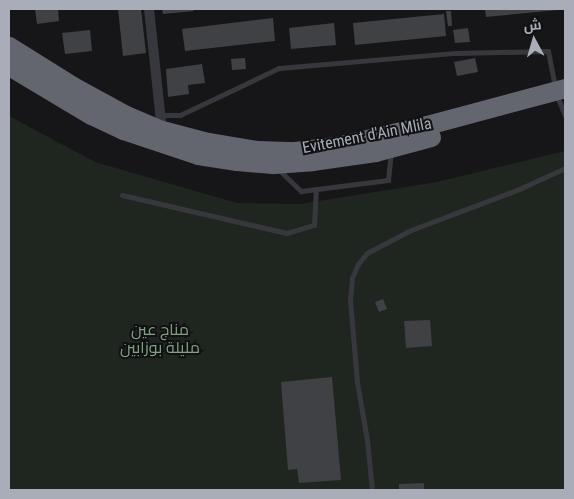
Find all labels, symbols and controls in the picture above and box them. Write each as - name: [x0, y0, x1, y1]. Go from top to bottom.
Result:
- north arrow: [509, 15, 559, 65]
- text: ش: [523, 16, 542, 34]
- street label: Evitement d'Ain Mlila: [301, 114, 433, 158]
- park label: مناج عين مليلة بوزابين: [120, 320, 200, 358]

